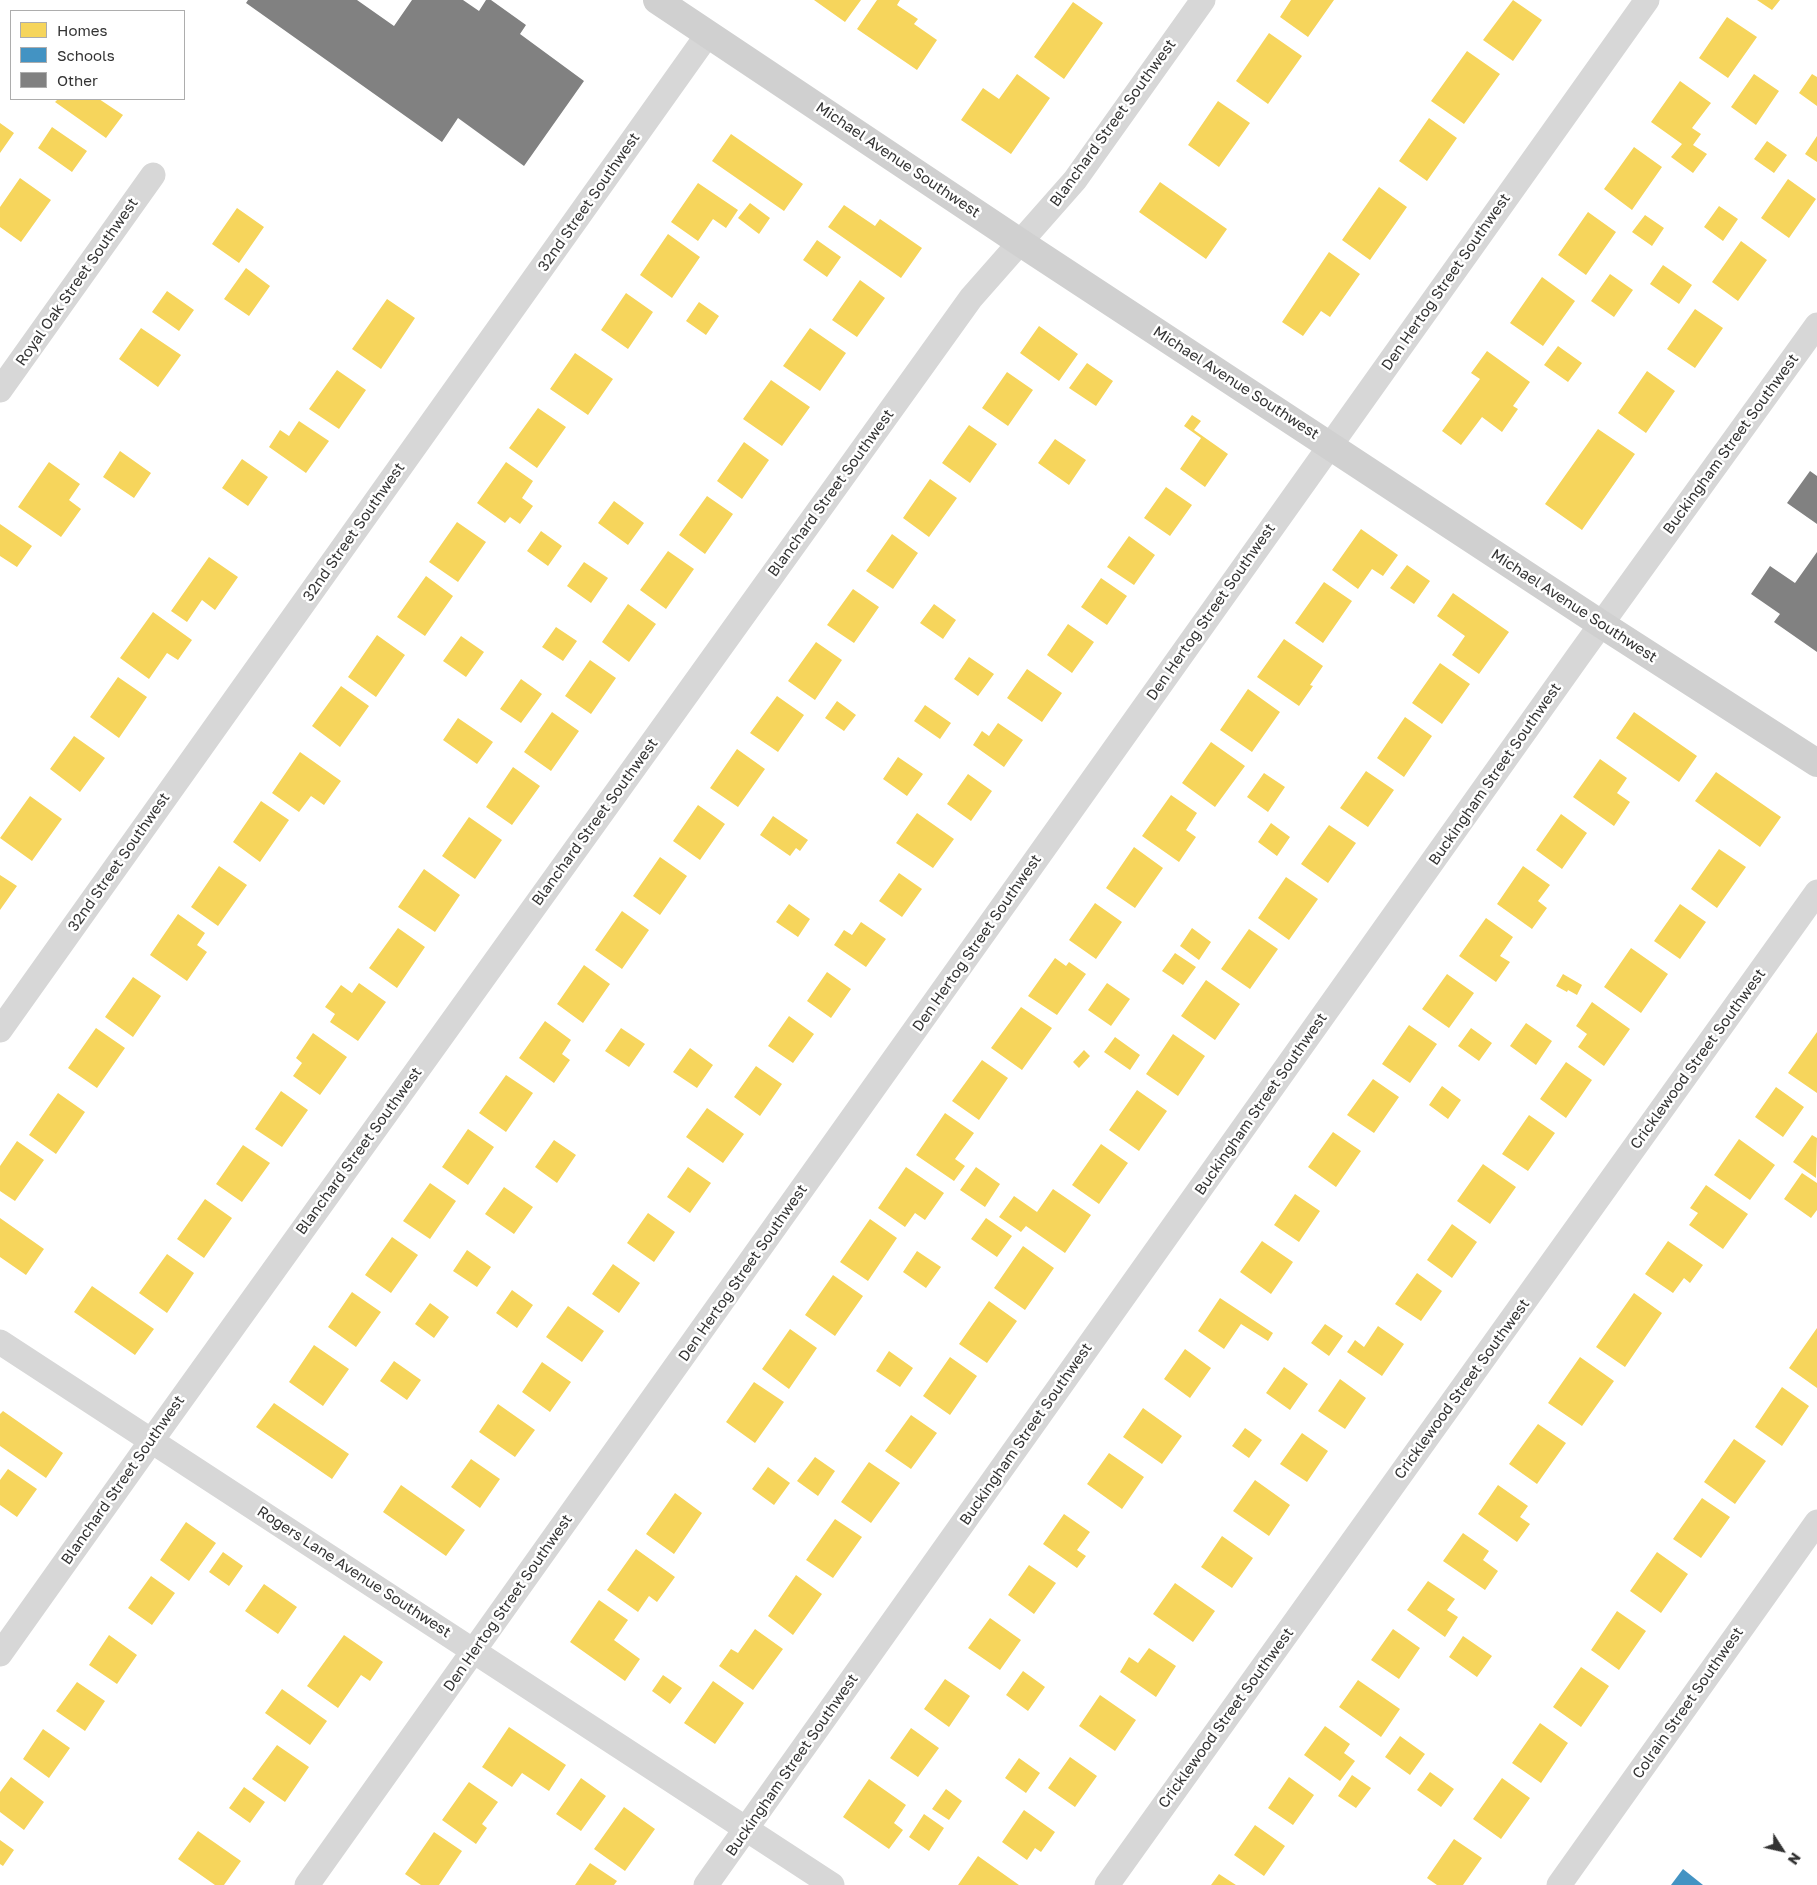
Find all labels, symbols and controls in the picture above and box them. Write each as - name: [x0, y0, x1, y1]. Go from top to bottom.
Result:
- legend: [10, 10, 185, 100]
- text: Homes: [57, 21, 107, 39]
- street label: Blanchard Street Southwest: [1046, 36, 1180, 210]
- text: Schools: [57, 46, 115, 64]
- text: Other: [57, 71, 98, 89]
- street label: Michael Avenue Southwest: [812, 98, 984, 222]
- street label: 32nd Street Southwest: [534, 129, 644, 275]
- street label: Den Hertog Street Southwest: [1378, 190, 1514, 374]
- street label: Royal Oak Street Southwest: [12, 194, 142, 370]
- street label: Michael Avenue Southwest: [1150, 323, 1322, 443]
- street label: Buckingham Street Southwest: [1659, 350, 1803, 538]
- street label: Blanchard Street Southwest: [764, 406, 898, 580]
- street label: 32nd Street Southwest: [299, 459, 409, 605]
- street label: Den Hertog Street Southwest: [1143, 520, 1279, 704]
- street label: Michael Avenue Southwest: [1488, 546, 1660, 666]
- street label: Buckingham Street Southwest: [1425, 679, 1565, 869]
- street label: Blanchard Street Southwest: [528, 735, 662, 909]
- street label: 32nd Street Southwest: [64, 789, 174, 935]
- street label: Den Hertog Street Southwest: [909, 851, 1045, 1035]
- street label: Cricklewood Street Southwest: [1627, 965, 1769, 1153]
- street label: Buckingham Street Southwest: [1191, 1009, 1331, 1199]
- street label: Blanchard Street Southwest: [292, 1064, 426, 1238]
- street label: Den Hertog Street Southwest: [675, 1181, 811, 1365]
- street label: Cricklewood Street Southwest: [1391, 1295, 1533, 1483]
- street label: Buckingham Street Southwest: [956, 1339, 1096, 1529]
- street label: Blanchard Street Southwest: [58, 1392, 188, 1568]
- street label: Rogers Lane Avenue Southwest: [254, 1503, 454, 1641]
- street label: Den Hertog Street Southwest: [440, 1511, 576, 1695]
- street label: Cricklewood Street Southwest: [1155, 1624, 1297, 1812]
- street label: Colrain Street Southwest: [1629, 1624, 1747, 1782]
- street label: Buckingham Street Southwest: [722, 1670, 862, 1860]
- north arrow: [1757, 1825, 1807, 1875]
- text: N: [1785, 1850, 1805, 1868]

